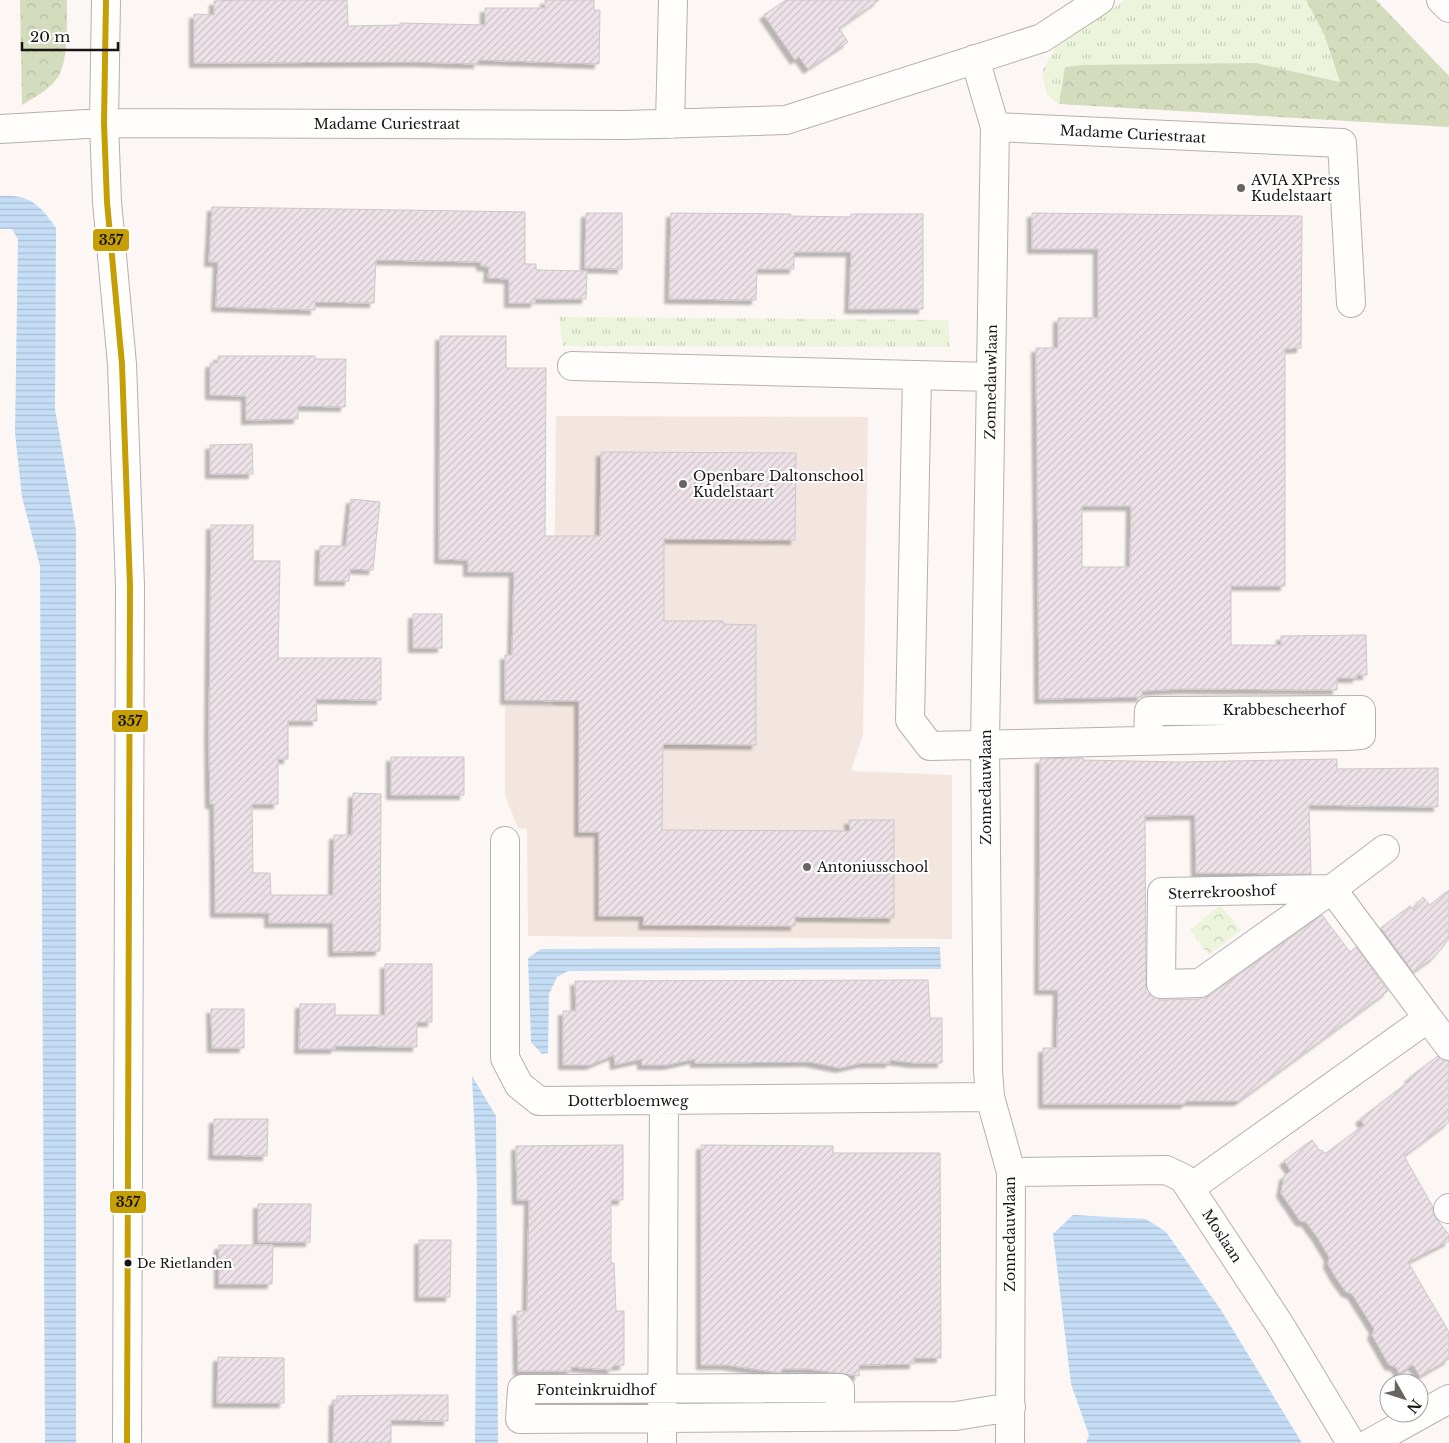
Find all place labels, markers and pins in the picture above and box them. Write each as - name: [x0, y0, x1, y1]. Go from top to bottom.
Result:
- place label: AVIA XPress Kudelstaart: [1250, 171, 1340, 205]
- marker: AVIA XPress Kudelstaart: [1235, 182, 1247, 194]
- place label: Openbare Daltonschool Kudelstaart: [693, 467, 864, 501]
- marker: Openbare Daltonschool Kudelstaart: [677, 478, 689, 490]
- place label: Antoniusschool: [816, 858, 929, 876]
- marker: Antoniusschool: [801, 861, 813, 873]
- place label: De Rietlanden: [137, 1255, 232, 1272]
- marker: De Rietlanden: [123, 1258, 133, 1268]

